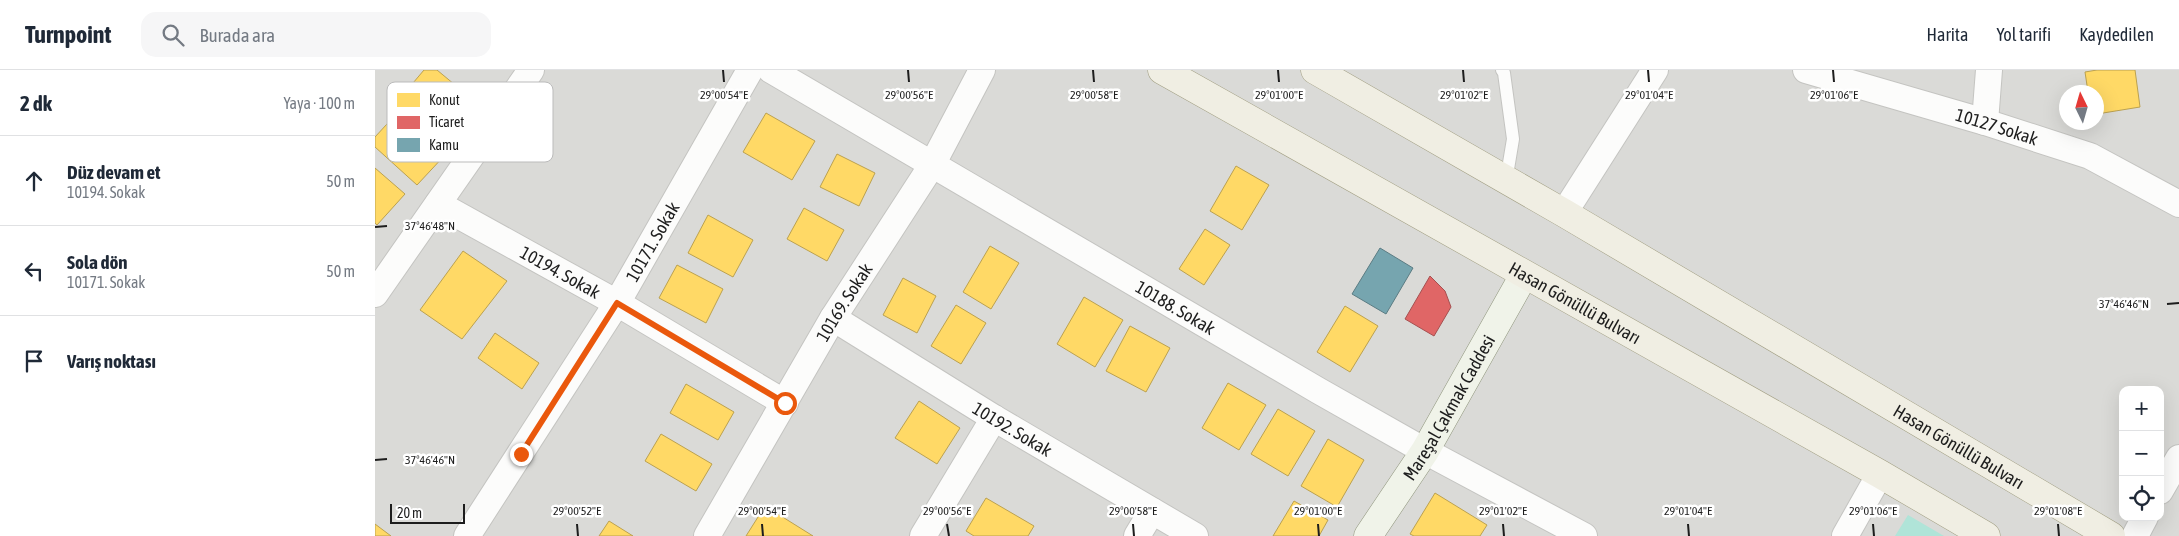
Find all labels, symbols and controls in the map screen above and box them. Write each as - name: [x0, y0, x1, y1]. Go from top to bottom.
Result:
- search box: [141, 12, 491, 57]
- text: Turnpoint: [25, 21, 111, 48]
- icon: search: [159, 21, 187, 49]
- text: Burada ara: [199, 24, 275, 46]
- text: Harita: [1927, 24, 1968, 45]
- text: Yol tarifi: [1996, 24, 2051, 45]
- text: Kaydedilen: [2079, 24, 2154, 45]
- legend: [387, 82, 553, 162]
- north arrow: [2059, 85, 2104, 130]
- text: 29°00'54"E: [700, 88, 748, 102]
- text: 29°00'56"E: [885, 88, 933, 102]
- text: 29°00'58"E: [1070, 88, 1118, 102]
- text: 29°01'00"E: [1255, 88, 1303, 102]
- text: 29°01'02"E: [1440, 88, 1488, 102]
- text: 29°01'04"E: [1625, 88, 1673, 102]
- text: 29°01'06"E: [1810, 88, 1858, 102]
- text: 2 dk: [20, 91, 52, 115]
- text: Konut: [429, 92, 460, 108]
- text: Yaya · 100 m: [283, 94, 355, 112]
- street label: 10127 Sokak: [1953, 104, 2041, 149]
- text: Ticaret: [429, 114, 464, 130]
- text: Kamu: [429, 137, 459, 153]
- text: Düz devam et: [67, 161, 161, 183]
- icon: ahead: [20, 167, 48, 195]
- text: 50 m: [326, 172, 355, 190]
- text: 10194. Sokak: [67, 183, 145, 201]
- street label: 10171. Sokak: [621, 198, 683, 285]
- text: 37°46'48"N: [405, 219, 455, 233]
- street label: 10194. Sokak: [517, 241, 604, 302]
- text: Sola dön: [67, 251, 128, 273]
- icon: left: [20, 257, 48, 285]
- street label: Hasan Gönüllü Bulvarı: [1506, 257, 1645, 348]
- street label: 10169. Sokak: [811, 259, 876, 345]
- text: 50 m: [326, 262, 355, 280]
- text: 10171. Sokak: [67, 273, 145, 291]
- street label: 10188. Sokak: [1132, 276, 1219, 338]
- text: 37°46'46"N: [2099, 297, 2149, 311]
- street label: Mareşal Çakmak Caddesi: [1398, 331, 1499, 484]
- icon: arrive: [20, 347, 48, 375]
- text: Varış noktası: [67, 350, 156, 372]
- map controls: [2119, 386, 2164, 521]
- button: +: [2119, 386, 2164, 431]
- route start: [774, 392, 797, 415]
- street label: 10192. Sokak: [969, 397, 1056, 460]
- street label: Hasan Gönüllü Bulvarı: [1890, 400, 2028, 493]
- button: −: [2119, 431, 2164, 476]
- route end: [510, 443, 533, 466]
- text: 37°46'46"N: [405, 453, 455, 467]
- button: locate: [2119, 476, 2164, 521]
- scale bar: [390, 501, 465, 524]
- text: 29°00'52"E: [553, 504, 601, 518]
- text: 29°00'54"E: [738, 504, 786, 518]
- text: 29°00'56"E: [923, 504, 971, 518]
- text: 29°00'58"E: [1109, 504, 1157, 518]
- text: 29°01'00"E: [1294, 504, 1342, 518]
- text: 29°01'02"E: [1479, 504, 1527, 518]
- text: 29°01'04"E: [1664, 504, 1712, 518]
- text: 29°01'06"E: [1849, 504, 1897, 518]
- text: 29°01'08"E: [2034, 504, 2082, 518]
- text: 20 m: [397, 505, 422, 521]

